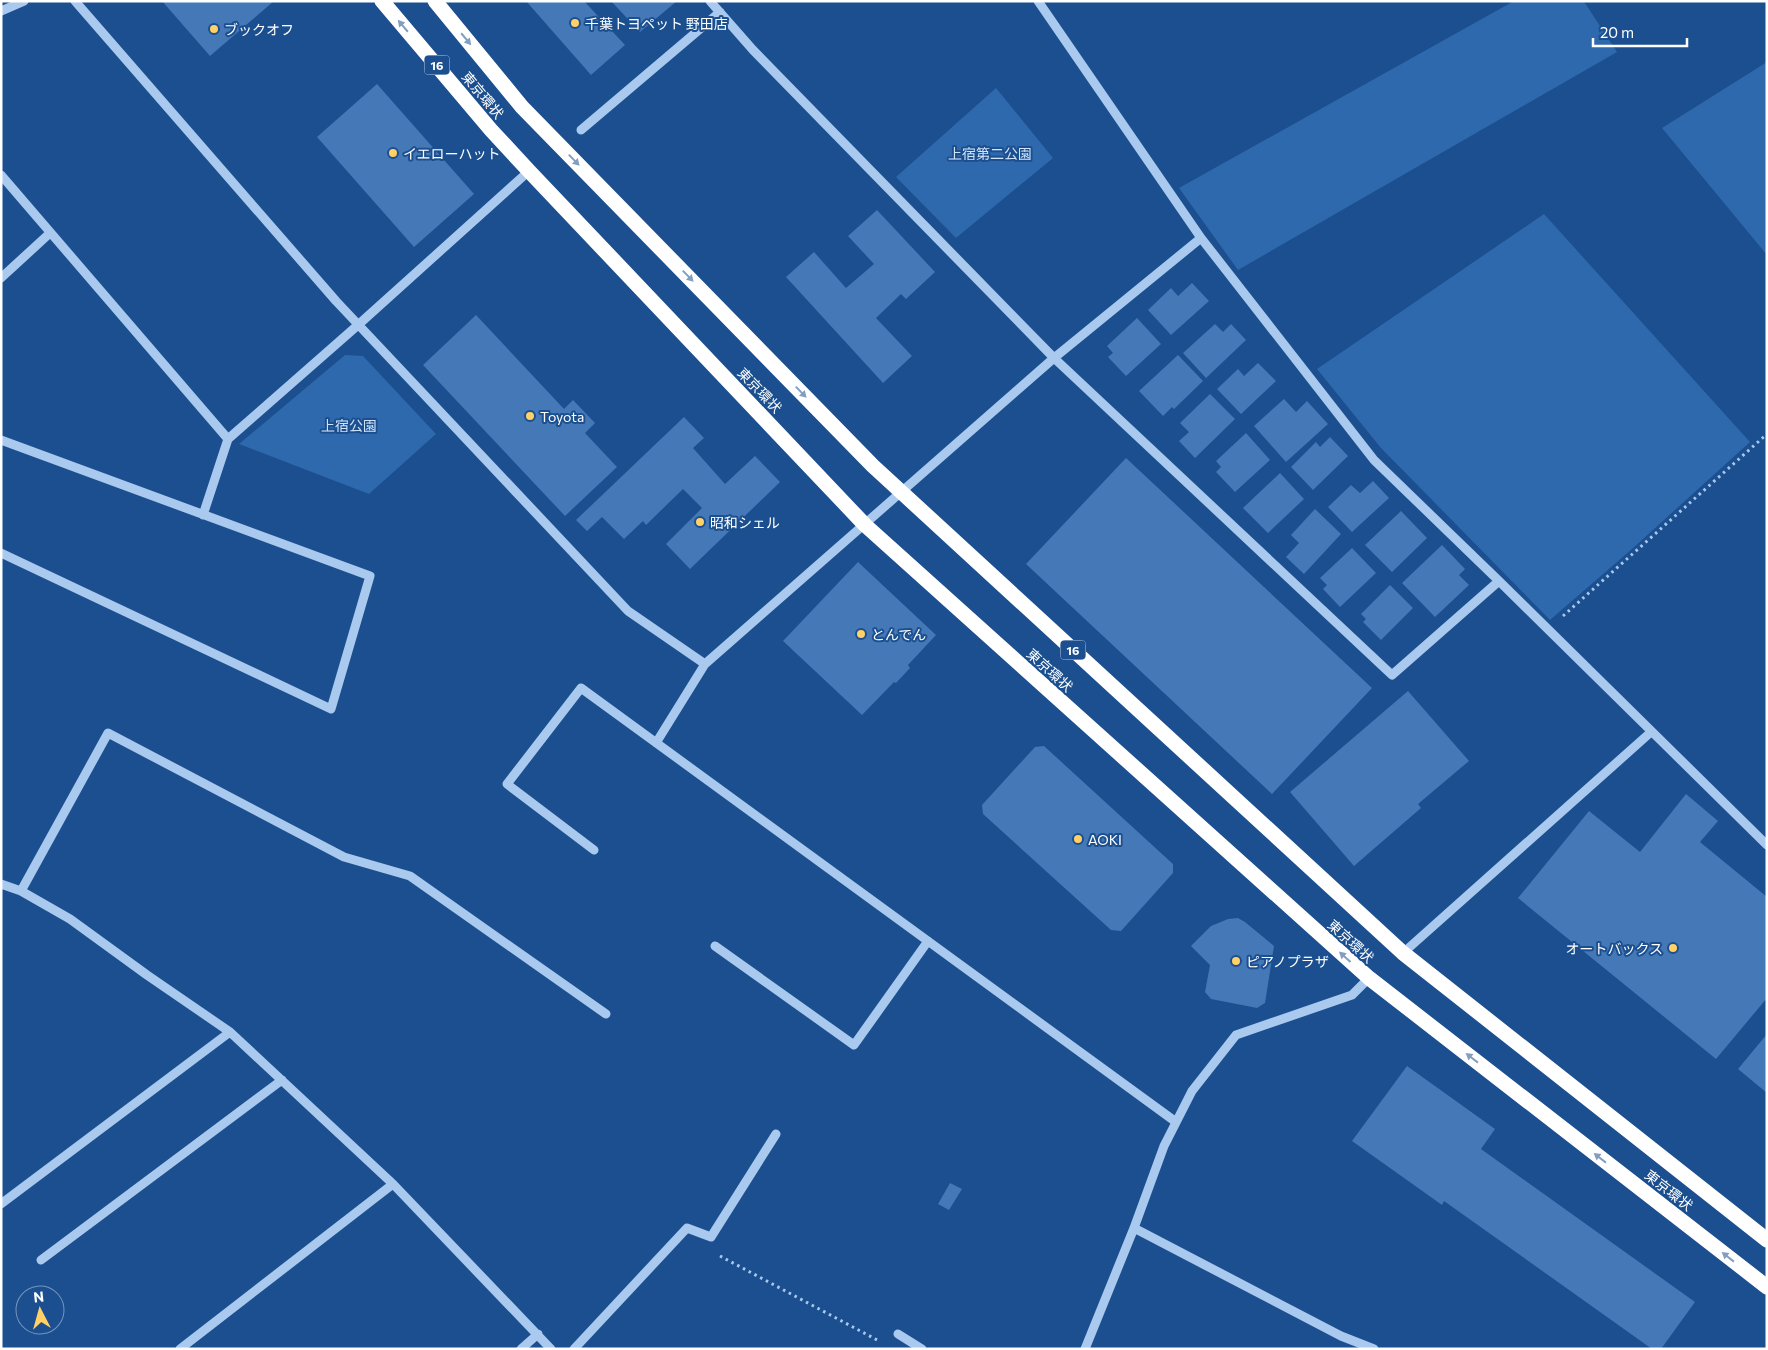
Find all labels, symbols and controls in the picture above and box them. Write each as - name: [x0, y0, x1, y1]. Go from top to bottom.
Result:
- place label: 千葉トヨペット 野田店: [585, 15, 728, 32]
- scale bar: [1593, 15, 1687, 47]
- marker: 千葉トヨペット 野田店: [569, 17, 581, 29]
- one-way arrow: [398, 20, 409, 32]
- place label: ブックオフ: [224, 21, 294, 38]
- marker: ブックオフ: [208, 23, 220, 35]
- text: 20 m: [1600, 23, 1634, 41]
- one-way arrow: [460, 33, 471, 45]
- road number: 16: [424, 56, 450, 74]
- street label: 東京環状: [458, 68, 508, 122]
- place label: イエローハット: [403, 145, 501, 162]
- park label: 上宿第二公園: [948, 145, 1032, 162]
- marker: イエローハット: [387, 147, 399, 159]
- one-way arrow: [568, 154, 580, 166]
- one-way arrow: [682, 270, 694, 282]
- street label: 東京環状: [734, 364, 786, 416]
- one-way arrow: [795, 386, 807, 398]
- place label: Toyota: [540, 408, 584, 425]
- marker: Toyota: [524, 410, 536, 422]
- park label: 上宿公園: [321, 417, 377, 434]
- place label: 昭和シェル: [710, 514, 780, 531]
- marker: 昭和シェル: [694, 516, 706, 528]
- place label: とんでん: [871, 626, 926, 643]
- marker: とんでん: [855, 628, 867, 640]
- road number: 16: [1060, 640, 1086, 660]
- street label: 東京環状: [1024, 645, 1076, 695]
- place label: AOKI: [1088, 831, 1122, 848]
- marker: AOKI: [1072, 833, 1084, 845]
- street label: 東京環状: [1325, 916, 1377, 966]
- place label: オートバックス: [1565, 940, 1663, 957]
- marker: オートバックス: [1667, 942, 1679, 954]
- one-way arrow: [1338, 951, 1351, 962]
- place label: ピアノプラザ: [1246, 953, 1329, 970]
- marker: ピアノプラザ: [1230, 955, 1242, 967]
- one-way arrow: [1465, 1053, 1479, 1063]
- one-way arrow: [1594, 1152, 1607, 1163]
- street label: 東京環状: [1642, 1166, 1696, 1214]
- one-way arrow: [1722, 1252, 1735, 1263]
- north arrow: [15, 1285, 65, 1335]
- text: N: [32, 1288, 45, 1306]

